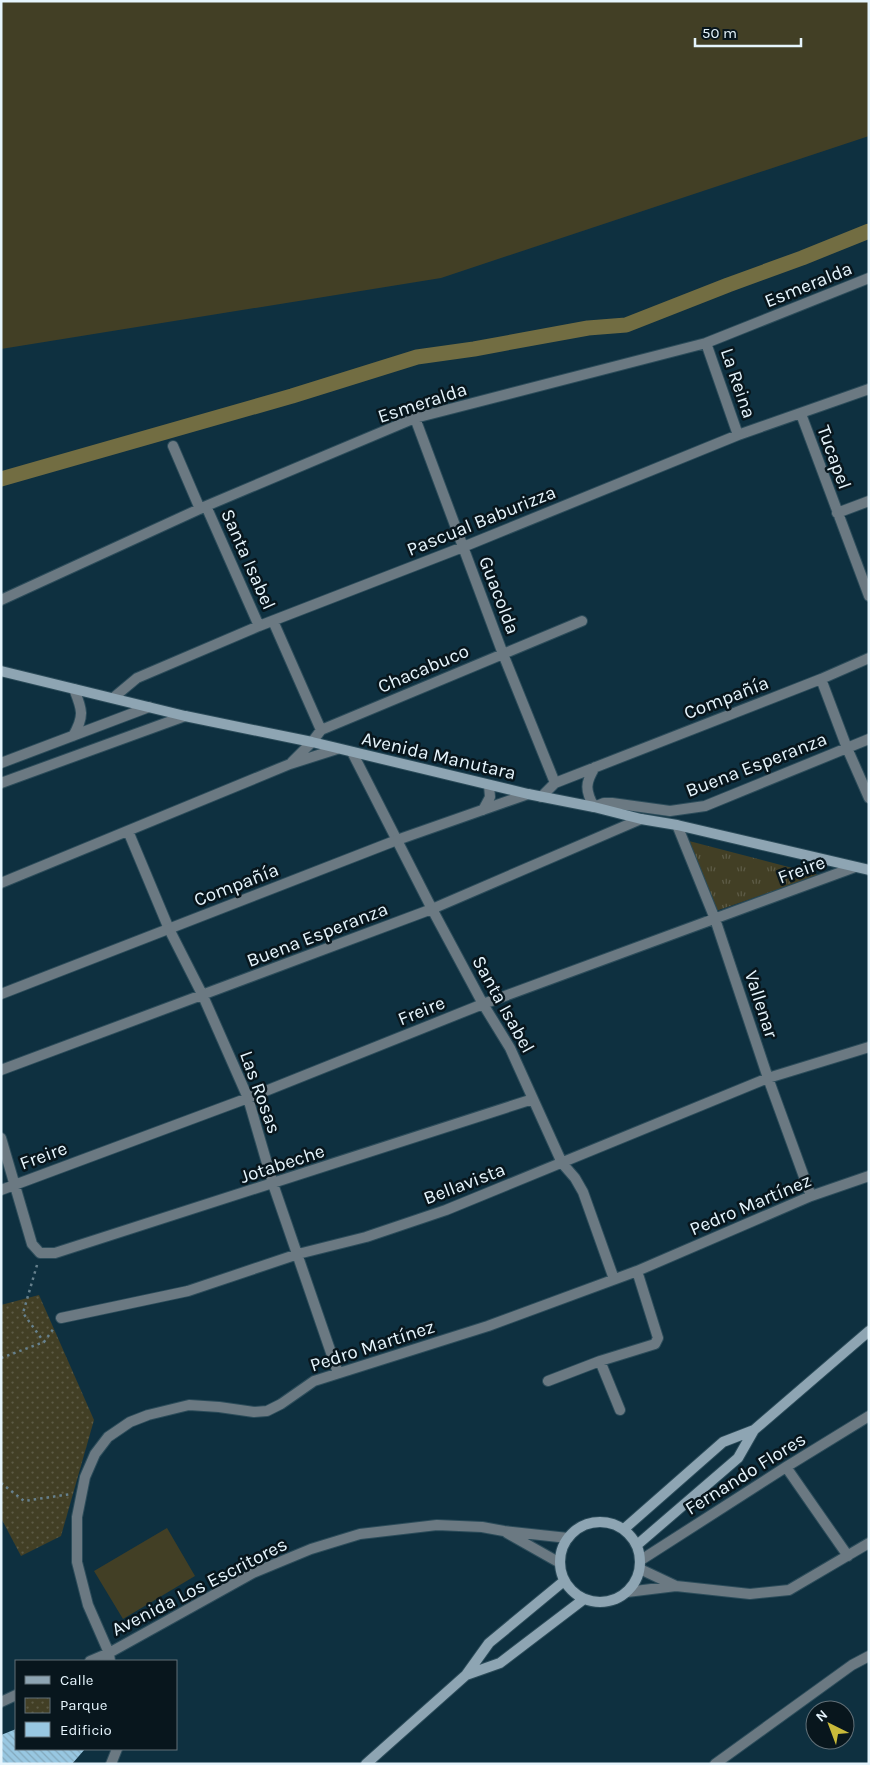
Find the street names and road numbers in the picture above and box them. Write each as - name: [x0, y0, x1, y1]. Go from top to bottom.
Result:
- street label: Esmeralda: [761, 257, 855, 312]
- street label: La Reina: [716, 345, 760, 421]
- street label: Esmeralda: [375, 378, 470, 428]
- street label: Tucapel: [812, 422, 856, 492]
- street label: Pascual Baburizza: [404, 481, 559, 561]
- street label: Santa Isabel: [216, 506, 280, 613]
- street label: Guacolda: [474, 553, 524, 637]
- street label: Chacabuco: [375, 640, 472, 698]
- street label: Compañía: [681, 672, 772, 724]
- street label: Avenida Manutara: [360, 728, 518, 784]
- street label: Buena Esperanza: [683, 728, 830, 802]
- street label: Freire: [775, 851, 828, 889]
- street label: Compañía: [191, 859, 282, 911]
- street label: Buena Esperanza: [244, 898, 391, 972]
- street label: Santa Isabel: [467, 952, 539, 1057]
- street label: Vallenar: [740, 968, 782, 1041]
- street label: Freire: [395, 992, 448, 1030]
- street label: Las Rosas: [235, 1048, 285, 1137]
- street label: Freire: [17, 1137, 70, 1175]
- street label: Jotabeche: [237, 1140, 327, 1188]
- street label: Bellavista: [421, 1158, 508, 1210]
- street label: Pedro Martínez: [686, 1169, 814, 1240]
- street label: Pedro Martínez: [307, 1315, 437, 1376]
- street label: Fernando Flores: [681, 1428, 810, 1520]
- street label: Avenida Los Escritores: [108, 1533, 291, 1641]

